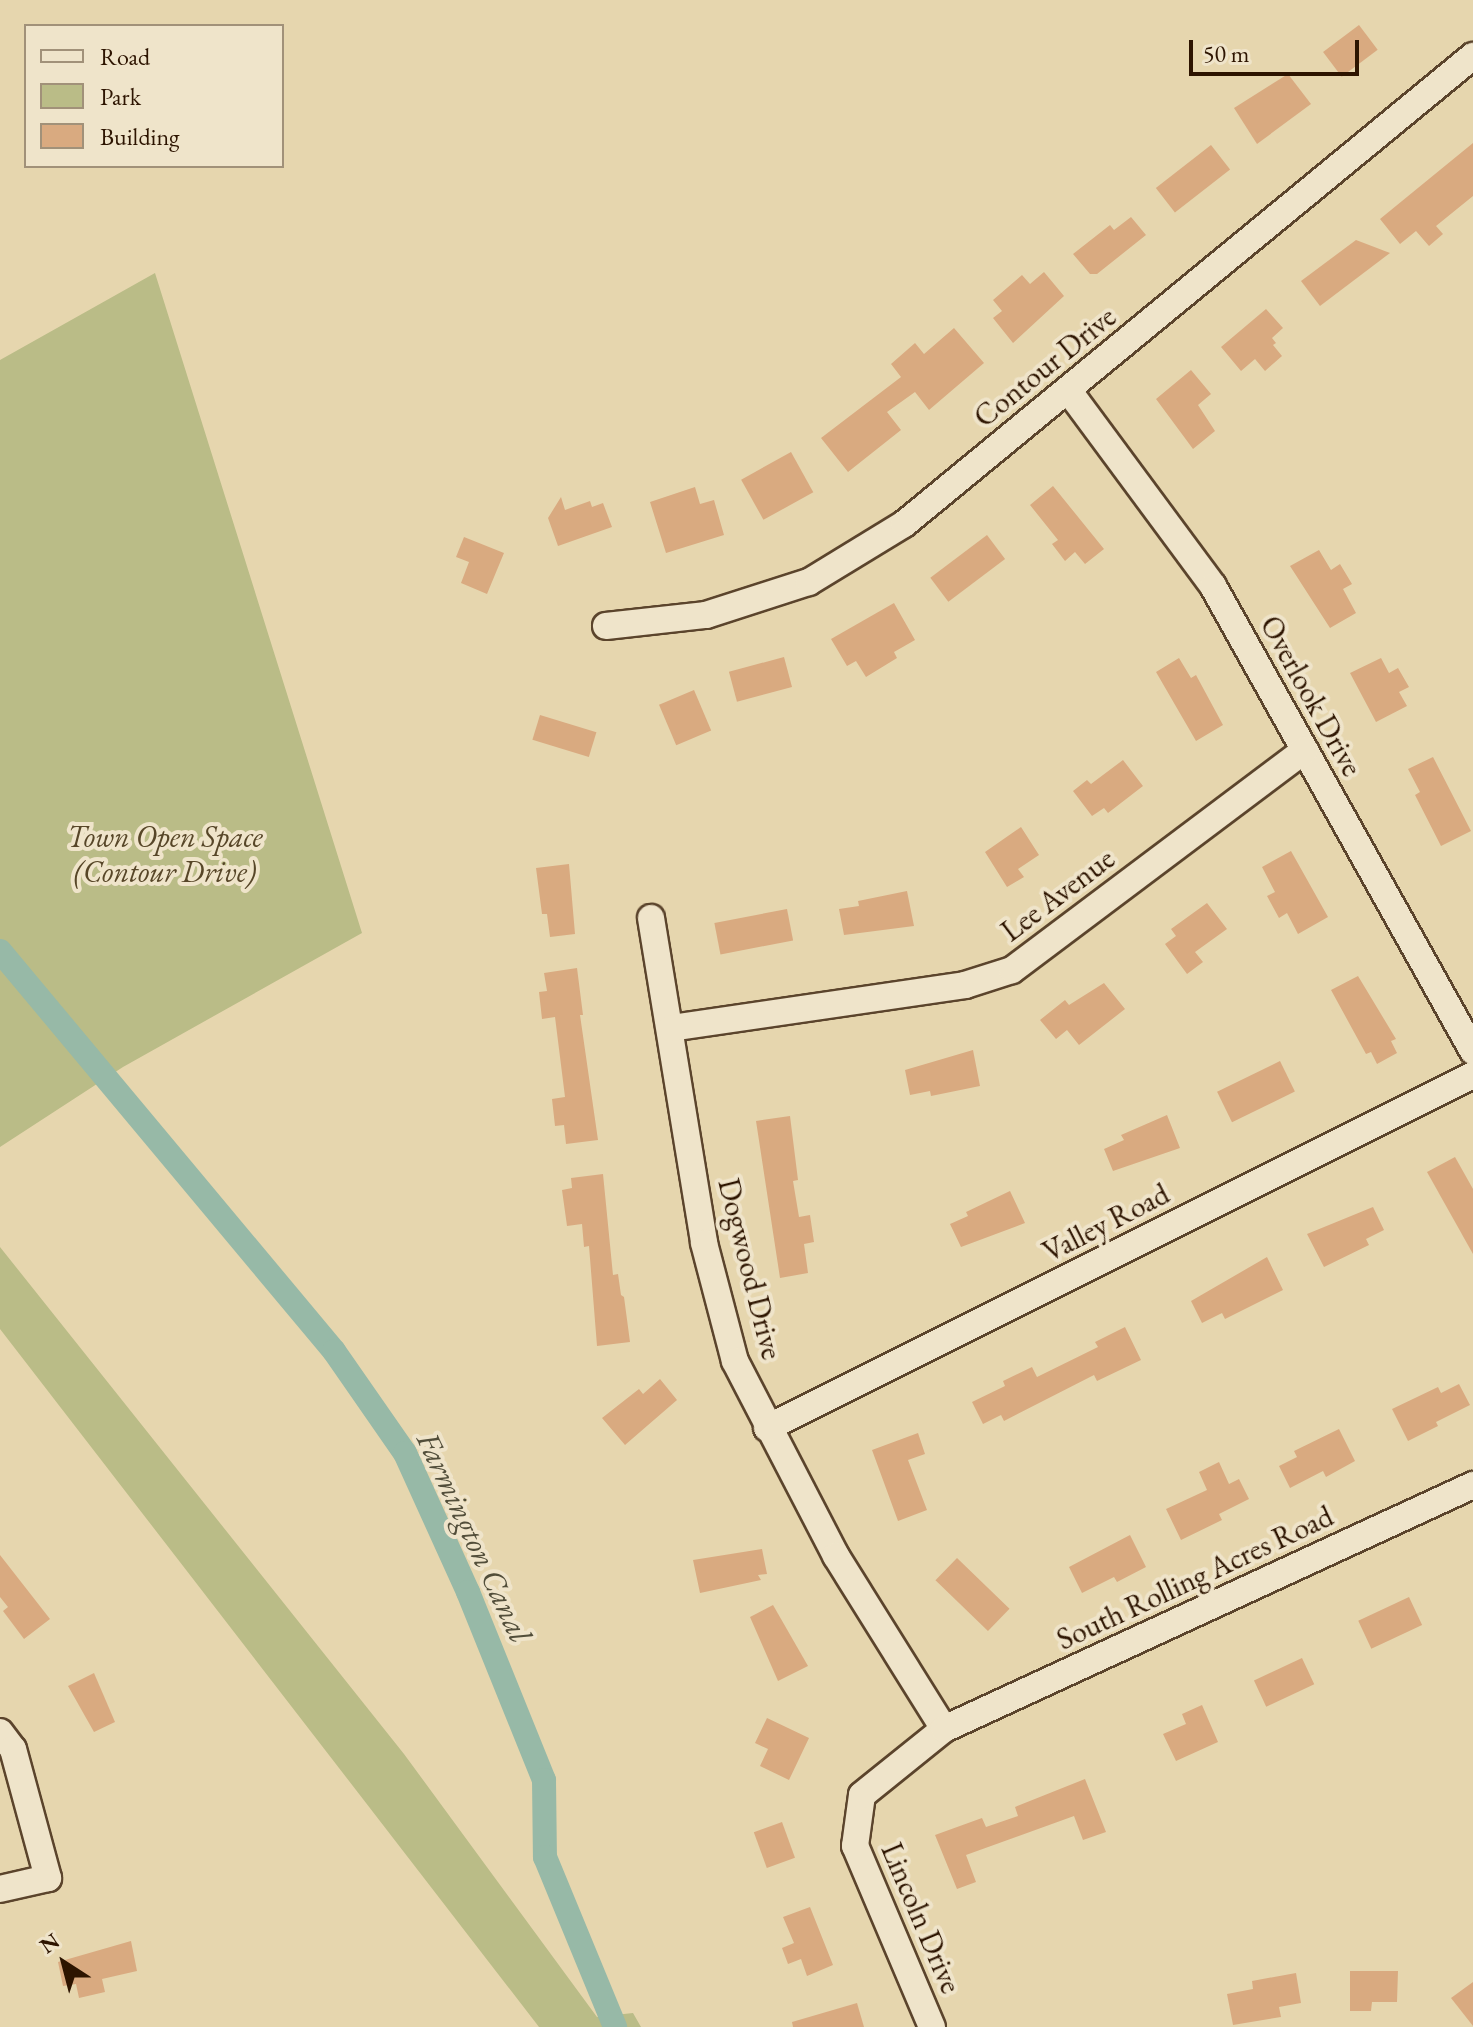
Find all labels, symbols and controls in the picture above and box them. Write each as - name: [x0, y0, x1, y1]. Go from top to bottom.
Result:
- legend: [24, 24, 284, 168]
- scale bar: [1193, 24, 1363, 74]
- text: 50 m: [1203, 38, 1250, 69]
- text: Road: [100, 41, 150, 72]
- text: Park: [100, 81, 141, 112]
- text: Building: [100, 121, 180, 152]
- street label: Contour Drive: [967, 299, 1123, 435]
- street label: Overlook Drive: [1252, 610, 1370, 782]
- park label: Town Open Space (Contour Drive): [67, 819, 263, 890]
- street label: Lee Avenue: [994, 841, 1122, 949]
- street label: Dogwood Drive: [710, 1175, 790, 1363]
- street label: Valley Road: [1037, 1176, 1175, 1270]
- water label: Farmington Canal: [408, 1426, 540, 1648]
- street label: South Rolling Acres Road: [1051, 1498, 1339, 1658]
- street label: Lincoln Drive: [873, 1837, 969, 1999]
- north arrow: [24, 1923, 104, 2003]
- text: N: [34, 1926, 65, 1960]

